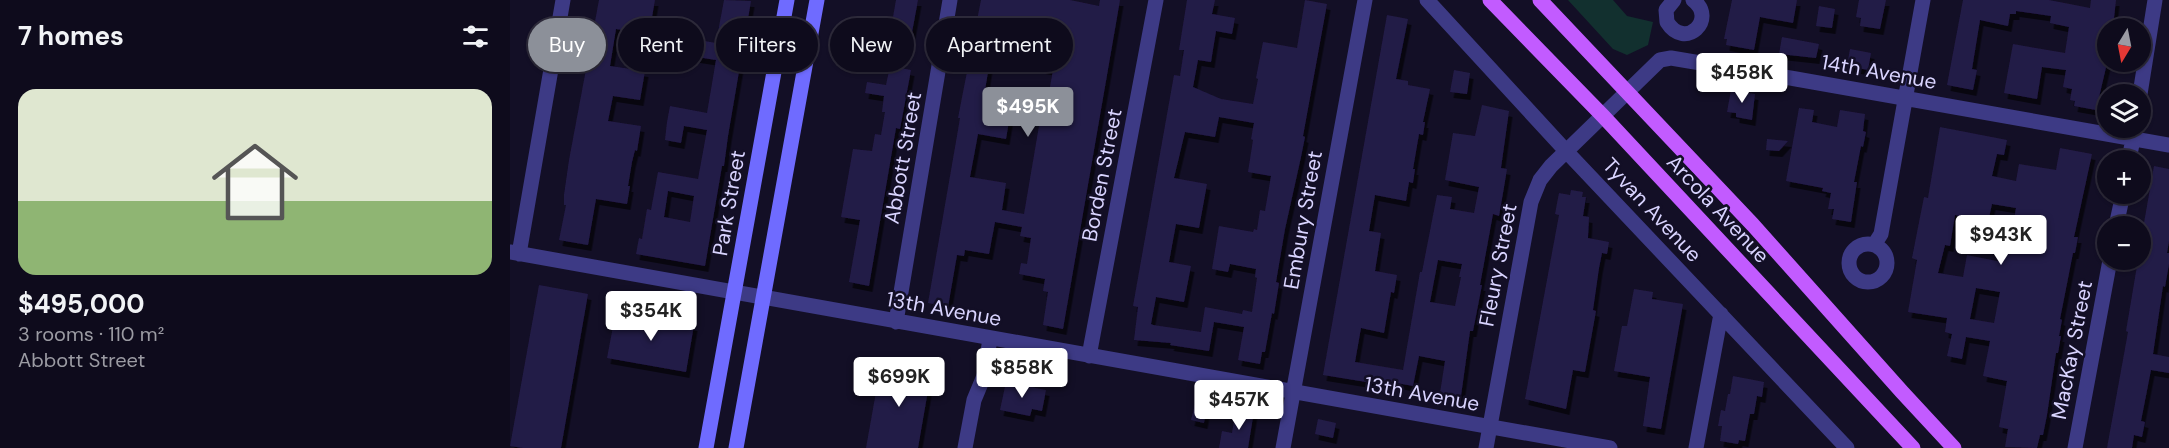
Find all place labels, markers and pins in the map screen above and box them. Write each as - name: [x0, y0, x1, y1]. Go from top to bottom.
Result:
- pin: $458K: [1700, 53, 1784, 104]
- pin: $495K: [986, 87, 1070, 138]
- pin: $943K: [1959, 215, 2043, 266]
- pin: $354K: [609, 291, 693, 342]
- pin: $858K: [980, 348, 1064, 399]
- pin: $699K: [857, 357, 941, 408]
- pin: $457K: [1197, 380, 1281, 431]

